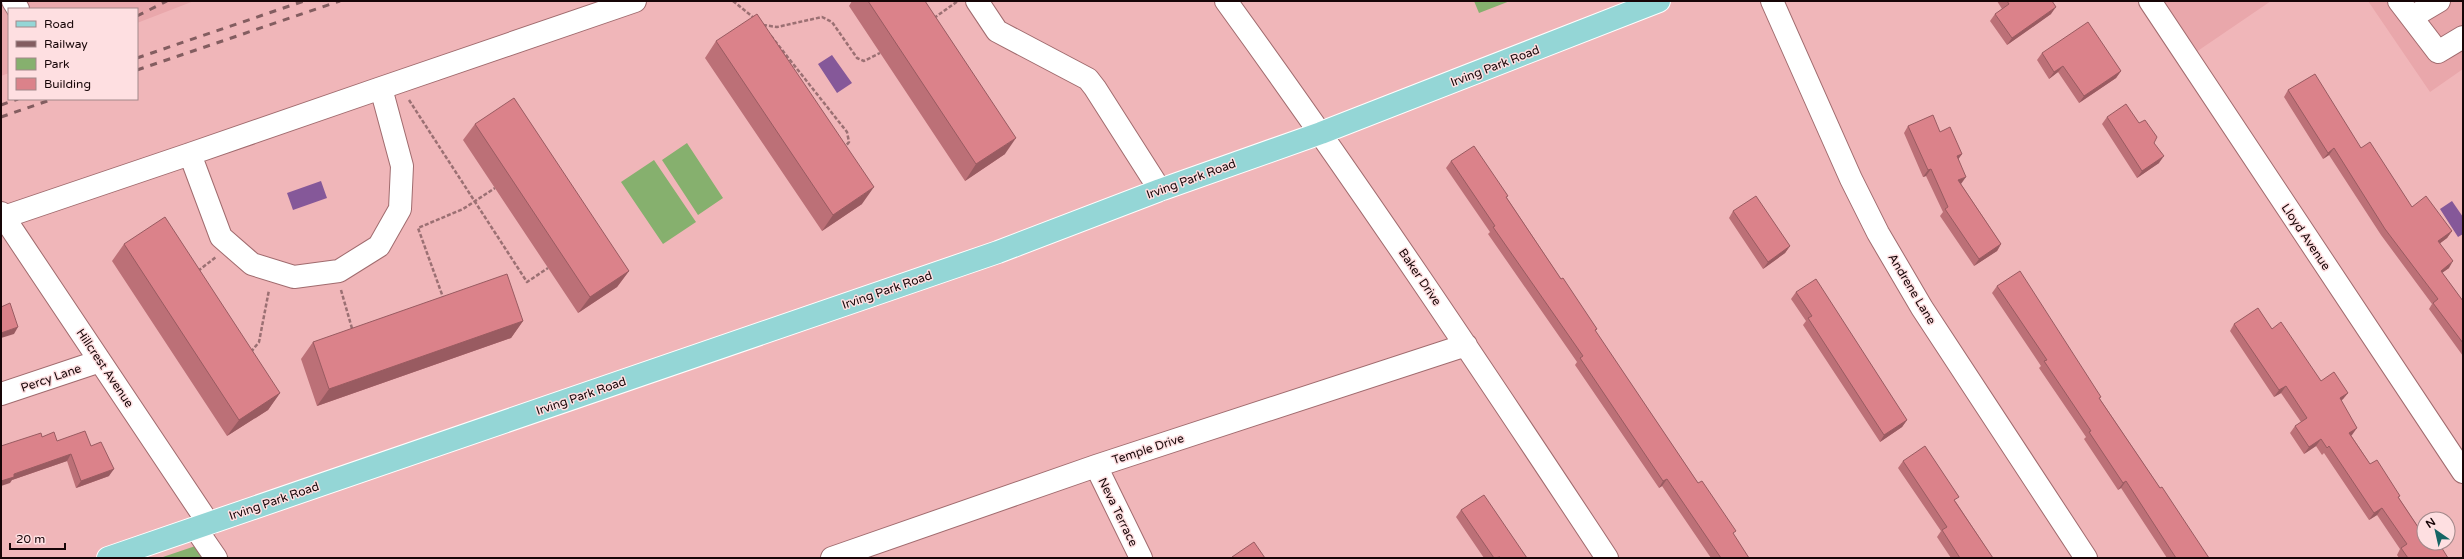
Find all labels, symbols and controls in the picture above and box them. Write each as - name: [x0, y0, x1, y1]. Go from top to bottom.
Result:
- legend: [8, 8, 138, 100]
- text: Road: [44, 17, 74, 31]
- text: Railway: [44, 37, 88, 51]
- street label: Irving Park Road: [1449, 43, 1541, 89]
- text: Park: [44, 57, 70, 71]
- text: Building: [44, 77, 91, 91]
- street label: Irving Park Road: [1144, 156, 1238, 202]
- street label: Lloyd Avenue: [2279, 201, 2333, 273]
- street label: Baker Drive: [1396, 246, 1444, 308]
- street label: Andrene Lane: [1885, 251, 1939, 327]
- street label: Irving Park Road: [840, 268, 934, 312]
- street label: Hillcrest Avenue: [74, 326, 137, 410]
- street label: Percy Lane: [19, 361, 83, 395]
- street label: Irving Park Road: [534, 374, 628, 418]
- street label: Temple Drive: [1110, 431, 1186, 467]
- street label: Neva Terrace: [1095, 475, 1141, 549]
- street label: Irving Park Road: [227, 479, 321, 523]
- north arrow: [2416, 511, 2456, 551]
- text: N: [2423, 515, 2438, 531]
- scale bar: [10, 525, 65, 551]
- text: 20 m: [16, 532, 45, 546]

